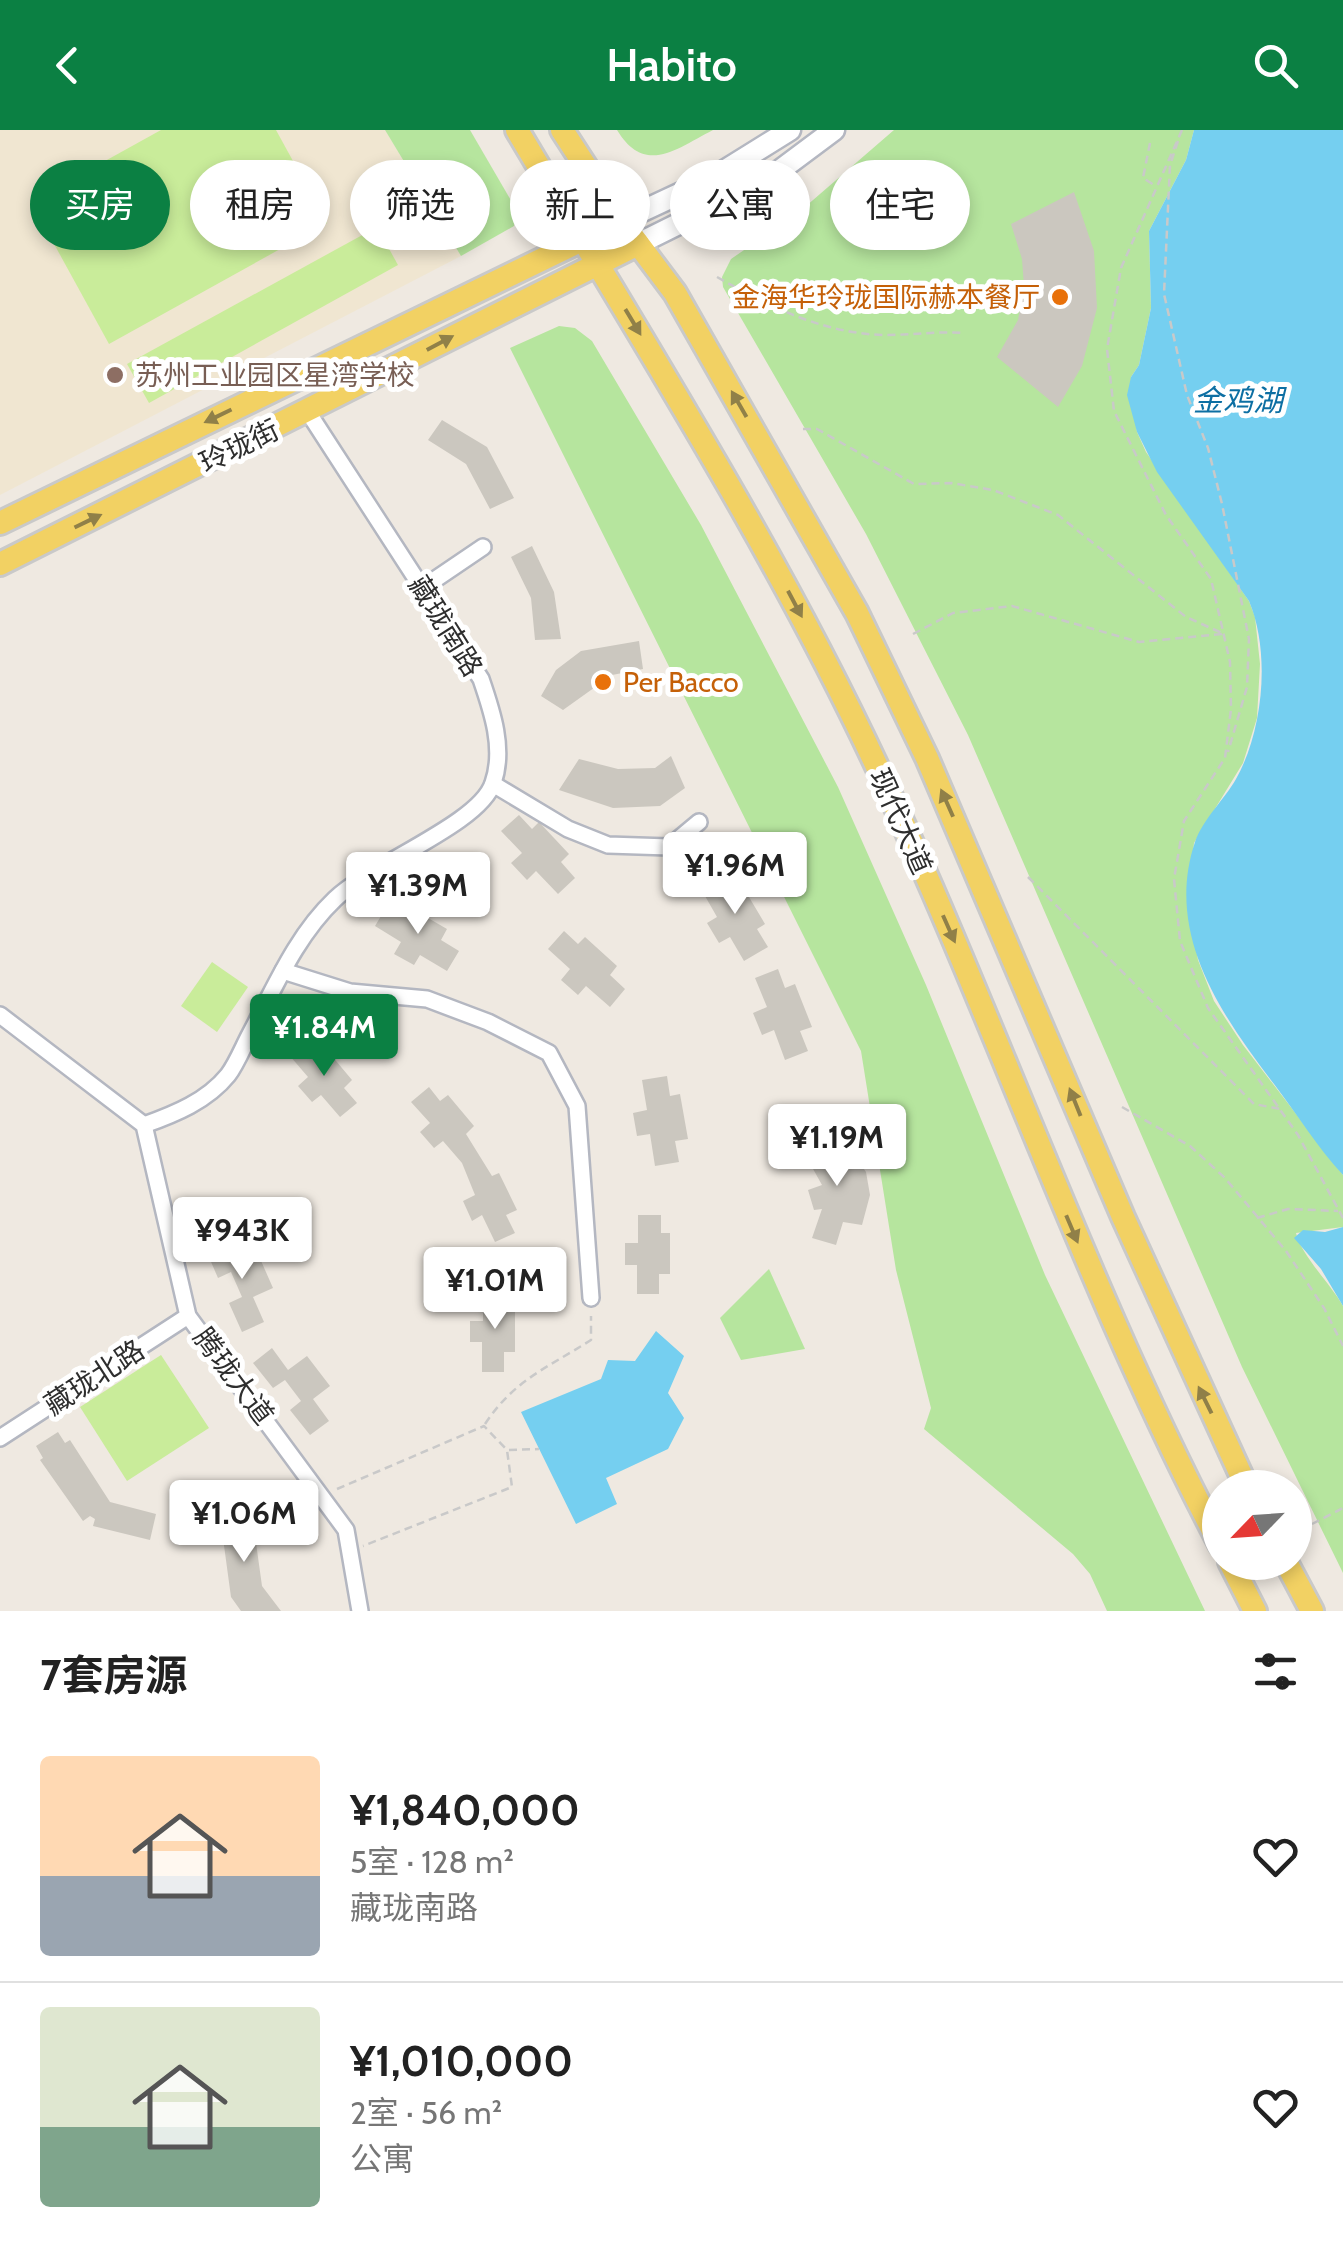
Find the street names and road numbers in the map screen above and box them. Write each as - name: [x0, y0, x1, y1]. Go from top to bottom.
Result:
- street label: 玲珑街: [194, 412, 284, 480]
- street label: 藏珑南路: [402, 569, 490, 683]
- street label: 现代大道: [863, 763, 939, 879]
- street label: 腾珑大道: [187, 1321, 281, 1431]
- street label: 藏珑北路: [38, 1332, 150, 1422]

